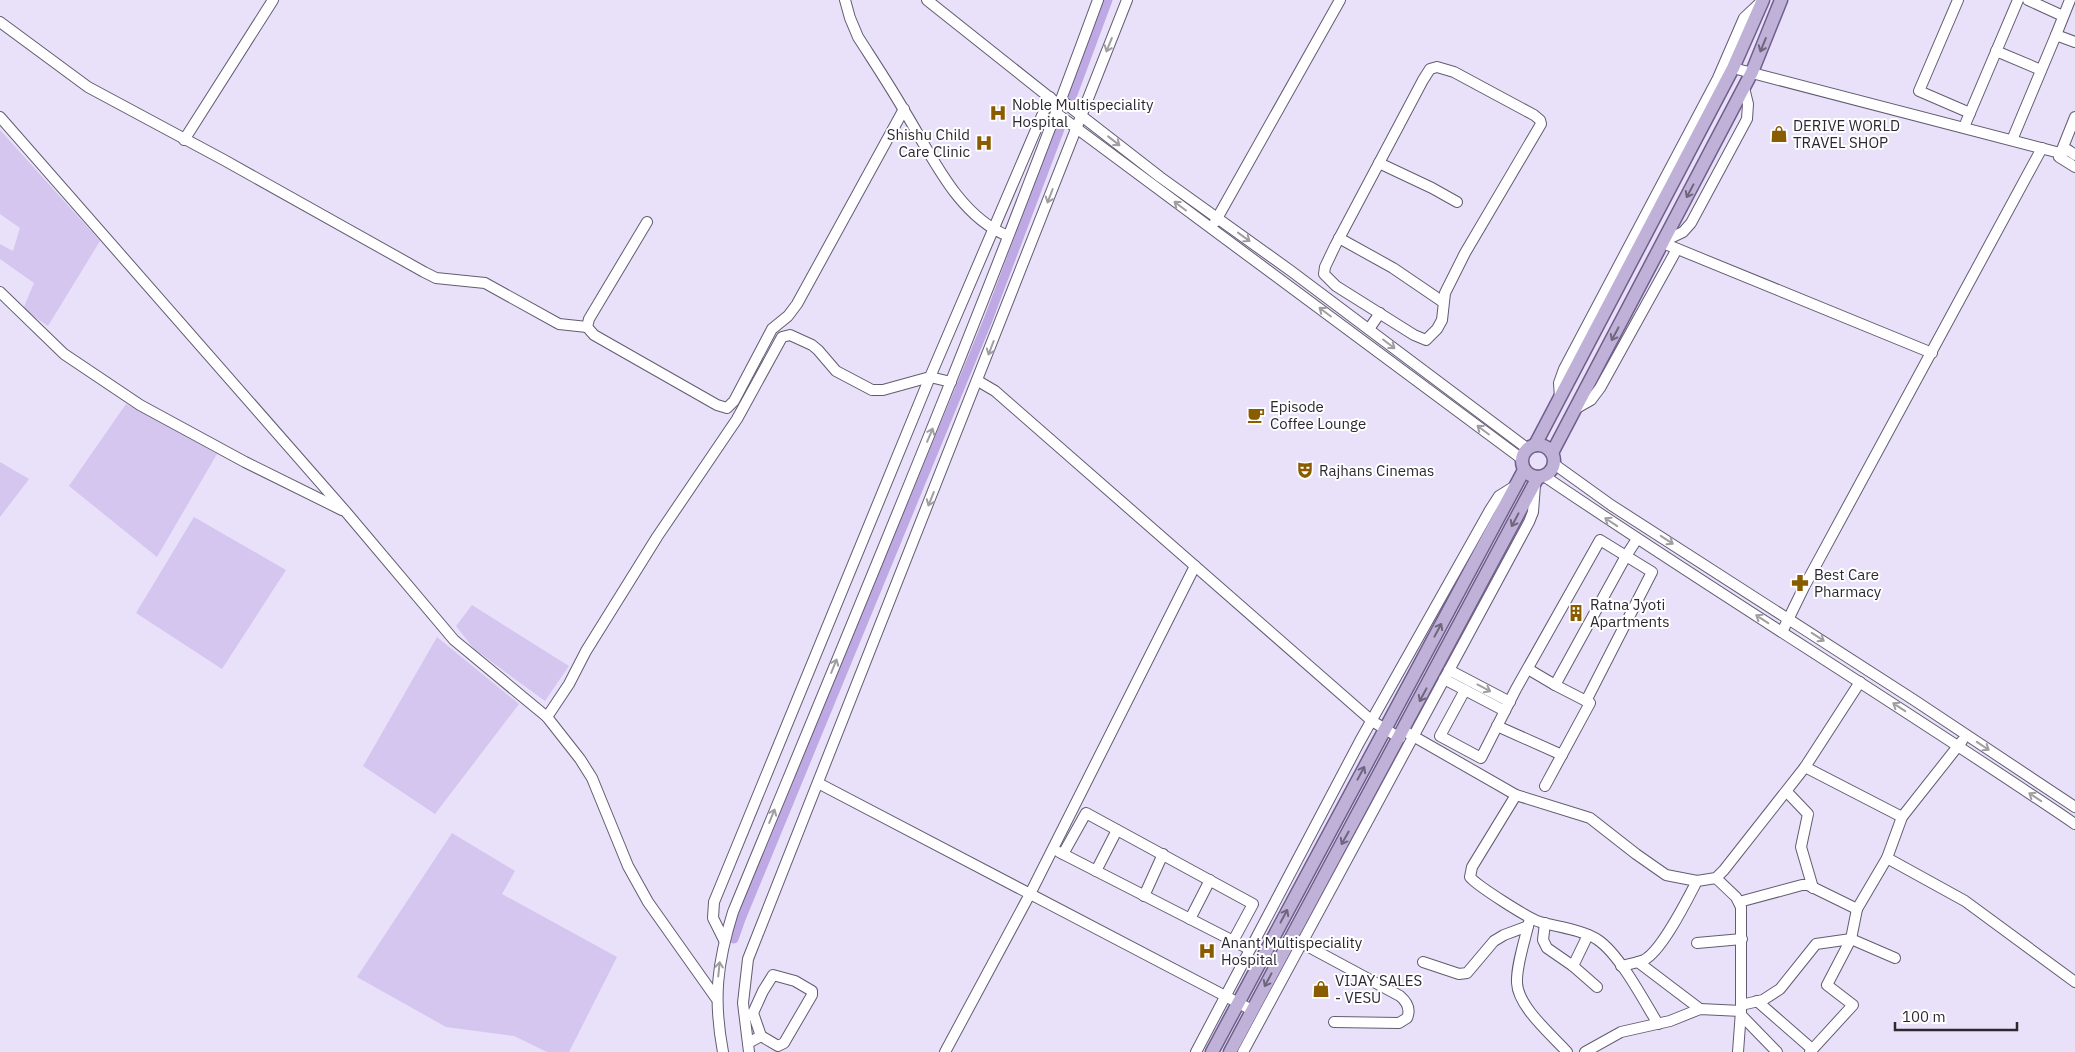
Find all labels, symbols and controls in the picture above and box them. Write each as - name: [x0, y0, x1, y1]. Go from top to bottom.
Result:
- one-way arrow: [1104, 37, 1113, 52]
- one-way arrow: [1758, 37, 1767, 52]
- place label: Noble Multispeciality Hospital: [1012, 95, 1154, 131]
- hospital icon: Noble Multispeciality Hospital: [988, 103, 1008, 123]
- place label: DERIVE WORLD TRAVEL SHOP: [1793, 116, 1900, 152]
- shop icon: DERIVE WORLD TRAVEL SHOP: [1769, 124, 1789, 144]
- place label: Shishu Child Care Clinic: [887, 125, 970, 161]
- hospital icon: Shishu Child Care Clinic: [974, 133, 994, 153]
- one-way arrow: [1107, 135, 1120, 146]
- one-way arrow: [1685, 183, 1695, 198]
- one-way arrow: [1044, 189, 1053, 204]
- one-way arrow: [1174, 200, 1187, 211]
- one-way arrow: [1237, 232, 1251, 242]
- one-way arrow: [1318, 307, 1332, 317]
- one-way arrow: [1610, 327, 1620, 342]
- one-way arrow: [1382, 339, 1396, 349]
- one-way arrow: [986, 340, 995, 355]
- place label: Episode Coffee Lounge: [1270, 397, 1366, 433]
- cafe icon: Episode Coffee Lounge: [1246, 405, 1266, 425]
- one-way arrow: [1476, 425, 1490, 435]
- one-way arrow: [926, 428, 936, 443]
- theatre icon: Rajhans Cinemas: [1295, 460, 1315, 480]
- place label: Rajhans Cinemas: [1319, 461, 1434, 480]
- one-way arrow: [926, 491, 935, 506]
- one-way arrow: [1510, 513, 1520, 528]
- one-way arrow: [1604, 517, 1618, 527]
- one-way arrow: [1659, 535, 1673, 545]
- place label: Best Care Pharmacy: [1814, 565, 1882, 601]
- pharmacy icon: Best Care Pharmacy: [1790, 573, 1810, 593]
- place label: Ratna Jyoti Apartments: [1590, 595, 1670, 631]
- building icon: Ratna Jyoti Apartments: [1566, 603, 1586, 623]
- one-way arrow: [1756, 614, 1770, 624]
- one-way arrow: [1434, 623, 1443, 638]
- one-way arrow: [1811, 633, 1825, 643]
- one-way arrow: [830, 659, 840, 674]
- one-way arrow: [1476, 683, 1491, 693]
- one-way arrow: [1417, 687, 1427, 701]
- one-way arrow: [1893, 702, 1907, 712]
- one-way arrow: [1976, 741, 1990, 751]
- one-way arrow: [1357, 766, 1366, 781]
- one-way arrow: [2028, 791, 2042, 801]
- one-way arrow: [768, 809, 778, 824]
- one-way arrow: [1340, 830, 1350, 845]
- one-way arrow: [1279, 909, 1289, 924]
- place label: Anant Multispeciality Hospital: [1221, 933, 1363, 969]
- hospital icon: Anant Multispeciality Hospital: [1197, 941, 1217, 961]
- one-way arrow: [714, 961, 724, 977]
- place label: VIJAY SALES - VESU: [1335, 971, 1422, 1007]
- one-way arrow: [1263, 973, 1273, 988]
- shop icon: VIJAY SALES - VESU: [1311, 979, 1331, 999]
- scale bar: [1895, 1000, 2018, 1032]
- text: 100 m: [1902, 1007, 1946, 1026]

